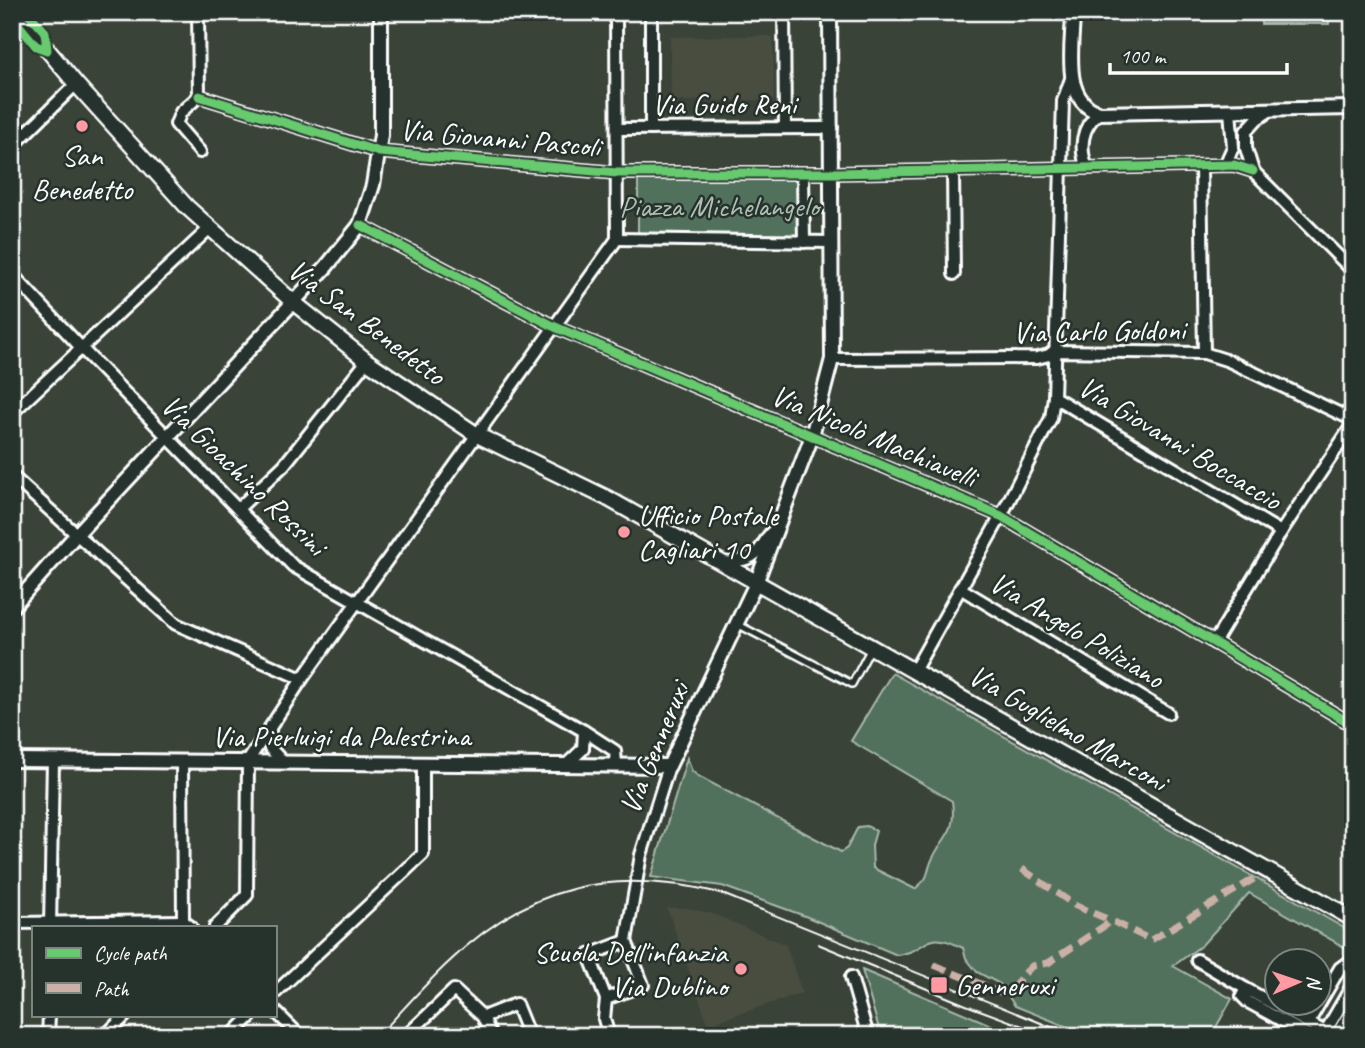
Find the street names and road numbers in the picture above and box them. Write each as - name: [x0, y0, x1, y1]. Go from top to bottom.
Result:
- street label: Via Guido Reni: [652, 85, 800, 123]
- street label: Via Giovanni Pascoli: [398, 110, 605, 166]
- street label: Via San Benedetto: [281, 250, 454, 394]
- street label: Via Carlo Goldoni: [1013, 310, 1189, 351]
- street label: Via Giovanni Boccaccio: [1072, 367, 1290, 519]
- street label: Via Nicolò Machiavelli: [766, 376, 985, 498]
- street label: Via Gioachino Rossini: [153, 386, 337, 566]
- street label: Via Angelo Poliziano: [983, 563, 1172, 698]
- street label: Via Guglielmo Marconi: [962, 656, 1177, 802]
- street label: Via Genneruxi: [610, 673, 699, 819]
- street label: Via Pierluigi da Palestrina: [212, 717, 473, 755]

